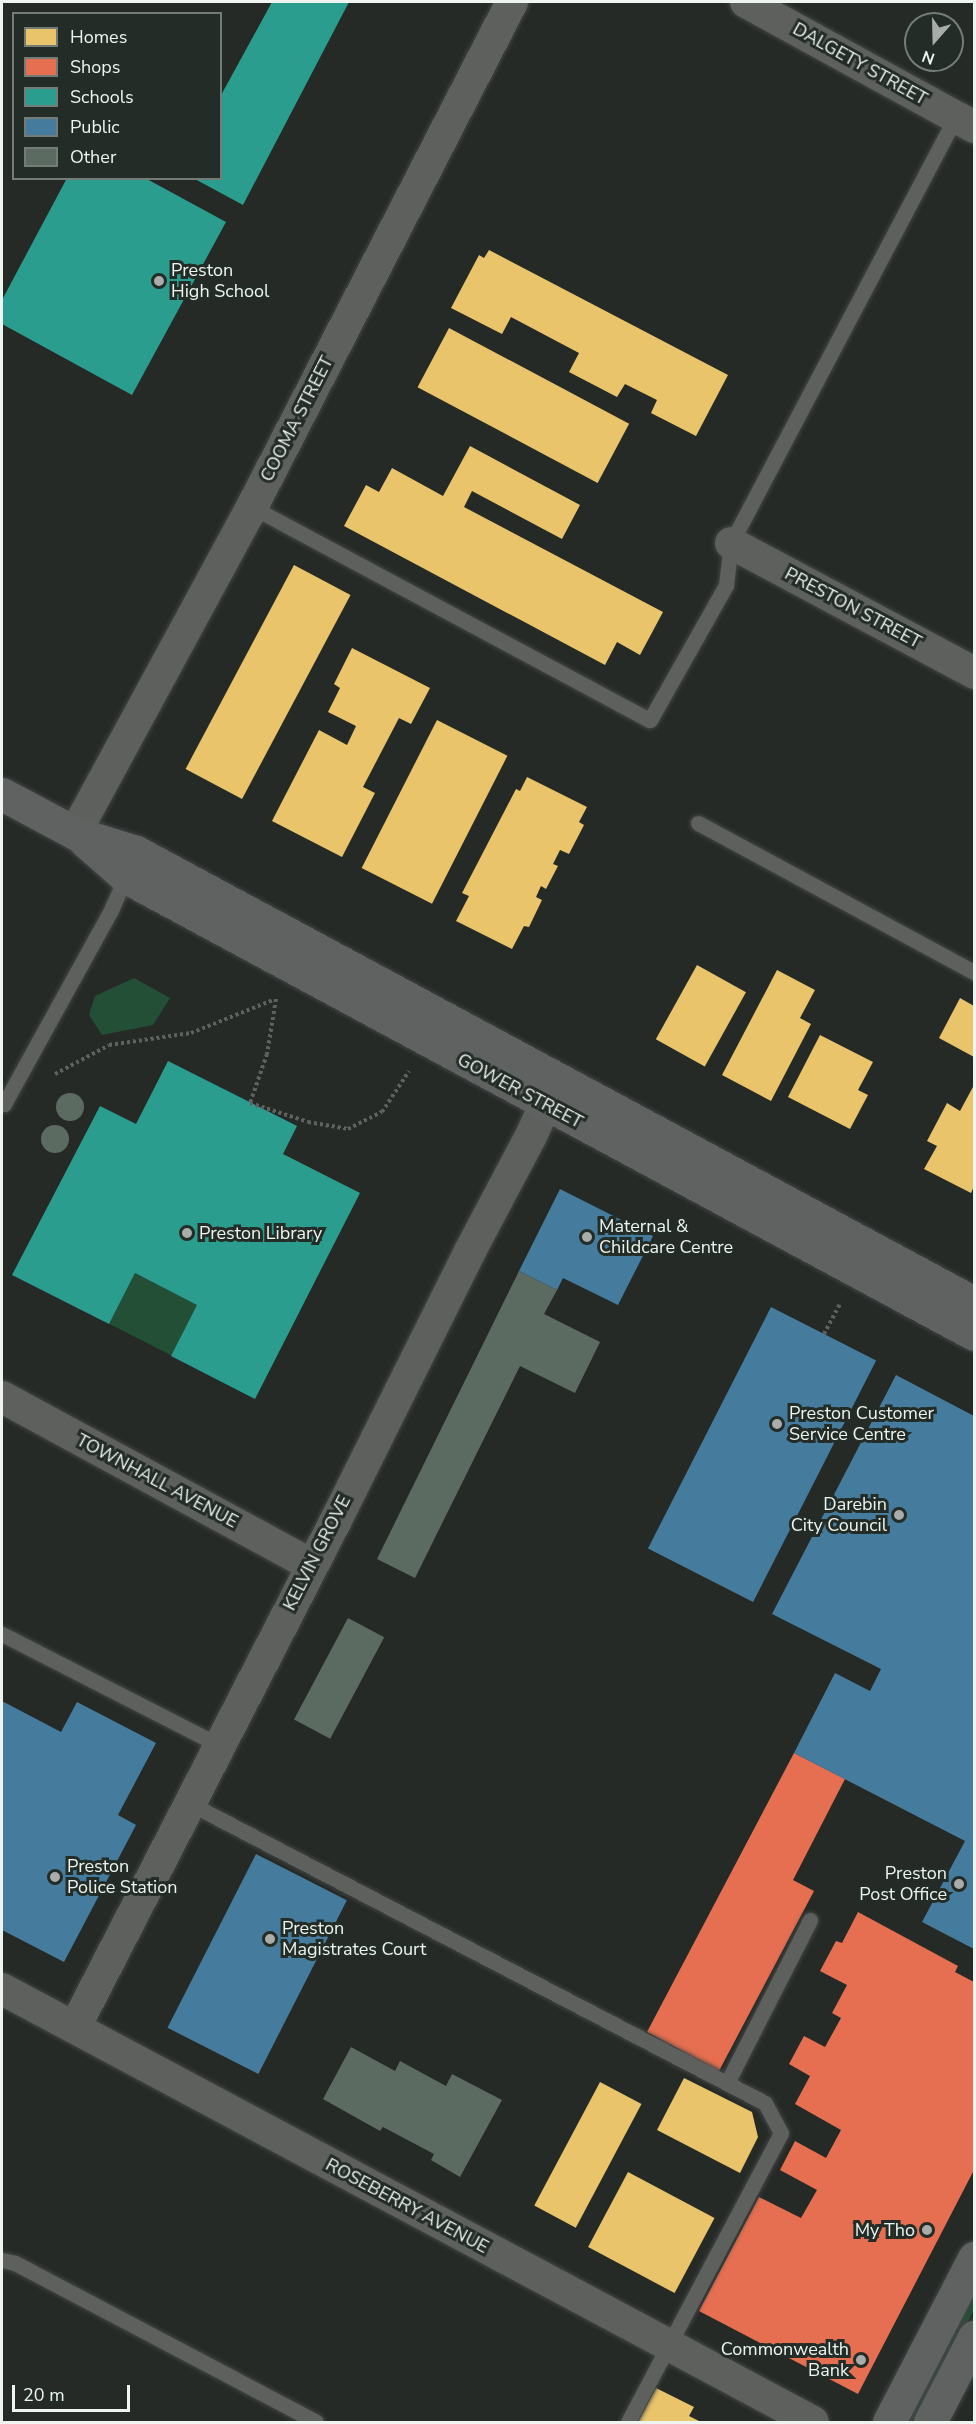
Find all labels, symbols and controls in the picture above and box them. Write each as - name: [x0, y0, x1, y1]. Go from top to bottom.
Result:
- legend: [12, 12, 222, 180]
- north arrow: [904, 12, 964, 72]
- street label: DALGETY STREET: [789, 18, 931, 110]
- text: Homes: [70, 25, 127, 49]
- text: N: [919, 45, 938, 69]
- text: Shops: [70, 55, 120, 79]
- text: Schools: [70, 85, 134, 109]
- text: Public: [70, 115, 120, 139]
- text: Other: [70, 145, 116, 169]
- place label: Preston High School: [171, 260, 269, 302]
- marker: Preston High School: [152, 274, 166, 288]
- street label: COOMA STREET: [256, 353, 338, 485]
- street label: PRESTON STREET: [781, 563, 925, 653]
- street label: GOWER STREET: [454, 1049, 586, 1133]
- place label: Maternal & Childcare Centre: [599, 1216, 733, 1258]
- place label: Preston Library: [199, 1222, 322, 1244]
- marker: Preston Library: [180, 1226, 194, 1240]
- marker: Maternal & Childcare Centre: [580, 1230, 594, 1244]
- place label: Preston Customer Service Centre: [789, 1403, 934, 1446]
- marker: Preston Customer Service Centre: [770, 1417, 784, 1431]
- street label: TOWNHALL AVENUE: [73, 1429, 241, 1533]
- street label: KELVIN GROVE: [279, 1492, 355, 1614]
- place label: Darebin City Council: [791, 1494, 887, 1537]
- marker: Darebin City Council: [892, 1508, 906, 1522]
- place label: Preston Police Station: [67, 1856, 177, 1898]
- place label: Preston Post Office: [859, 1863, 947, 1906]
- marker: Preston Police Station: [48, 1870, 62, 1884]
- marker: Preston Post Office: [952, 1877, 966, 1891]
- place label: Preston Magistrates Court: [282, 1918, 426, 1960]
- marker: Preston Magistrates Court: [263, 1932, 277, 1946]
- street label: ROSEBERRY AVENUE: [322, 2154, 492, 2258]
- place label: My Tho: [855, 2219, 915, 2241]
- marker: My Tho: [920, 2223, 934, 2237]
- place label: Commonwealth Bank: [721, 2339, 849, 2382]
- marker: Commonwealth Bank: [854, 2353, 868, 2367]
- scale bar: [15, 2373, 134, 2411]
- text: 20 m: [23, 2383, 65, 2407]

